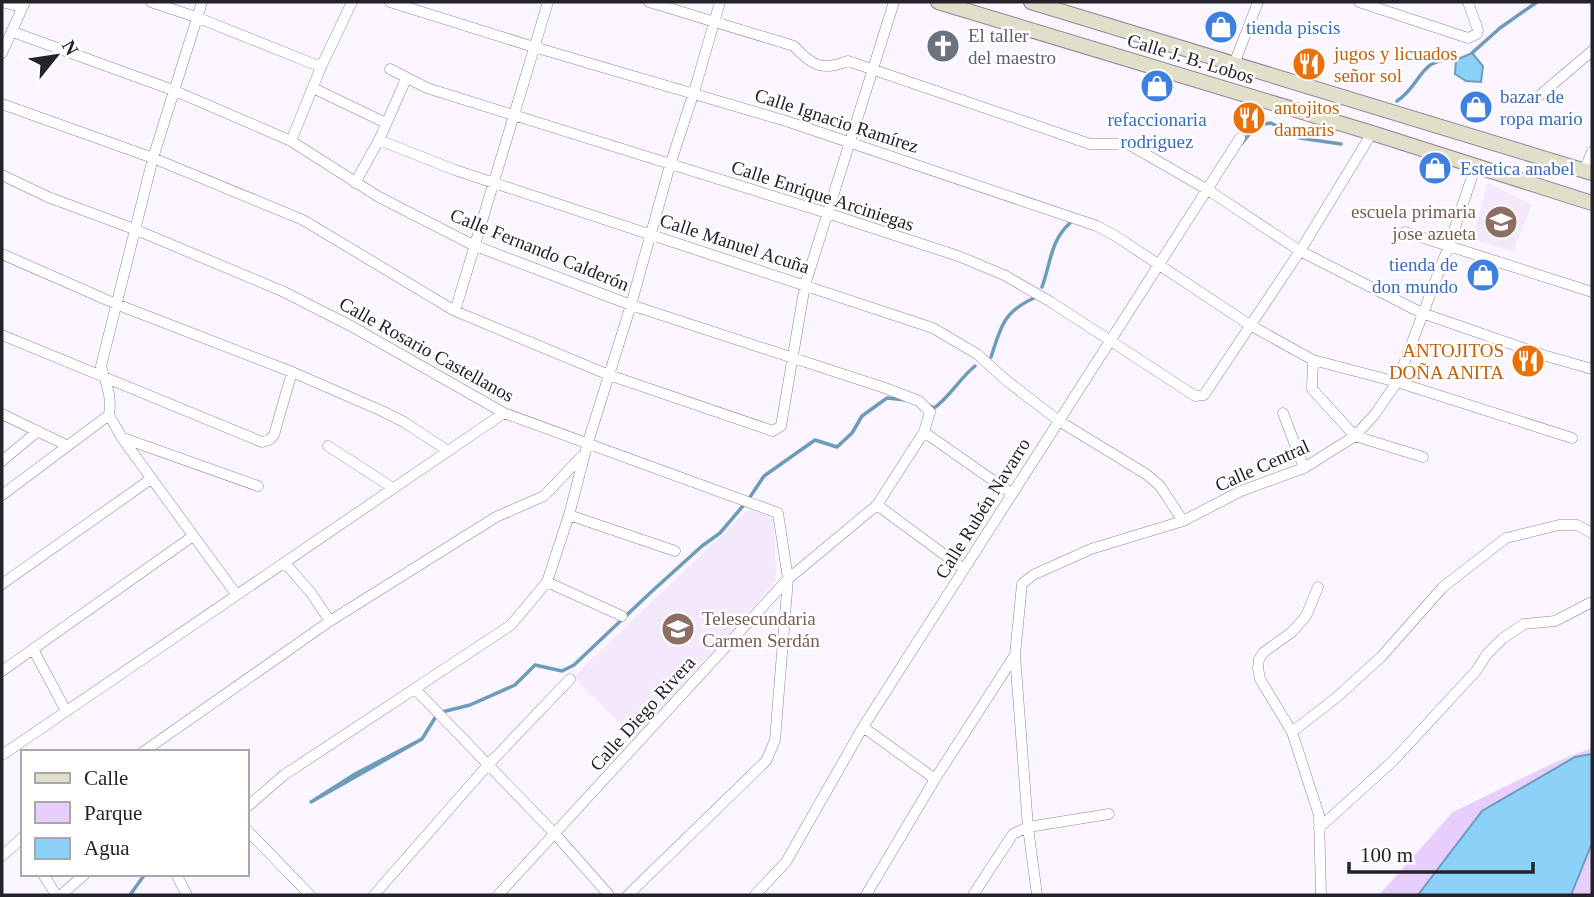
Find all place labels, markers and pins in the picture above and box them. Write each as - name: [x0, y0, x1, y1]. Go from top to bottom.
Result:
- shop icon: tienda piscis: [1202, 8, 1240, 46]
- place label: tienda piscis: [1246, 17, 1340, 38]
- place label: El taller del maestro: [968, 25, 1056, 68]
- church icon: El taller del maestro: [924, 27, 962, 65]
- place label: jugos y licuados señor sol: [1333, 43, 1458, 86]
- restaurant icon: jugos y licuados señor sol: [1290, 45, 1328, 83]
- shop icon: refaccionaria rodriguez: [1138, 67, 1176, 105]
- place label: bazar de ropa mario: [1500, 86, 1583, 129]
- shop icon: bazar de ropa mario: [1457, 88, 1495, 126]
- place label: antojitos damaris: [1274, 97, 1339, 140]
- restaurant icon: antojitos damaris: [1230, 99, 1268, 137]
- place label: refaccionaria rodriguez: [1107, 109, 1207, 152]
- shop icon: Estetica anabel: [1416, 149, 1454, 187]
- place label: Estetica anabel: [1460, 158, 1574, 179]
- place label: escuela primaria jose azueta: [1351, 201, 1477, 244]
- school or university icon: escuela primaria jose azueta: [1482, 203, 1520, 241]
- place label: tienda de don mundo: [1372, 254, 1458, 297]
- shop icon: tienda de don mundo: [1464, 256, 1502, 294]
- place label: ANTOJITOS DOÑA ANITA: [1389, 340, 1504, 383]
- restaurant icon: ANTOJITOS DOÑA ANITA: [1509, 342, 1547, 380]
- place label: Telesecundaria Carmen Serdán: [702, 608, 820, 651]
- school or university icon: Telesecundaria Carmen Serdán: [659, 610, 697, 648]

